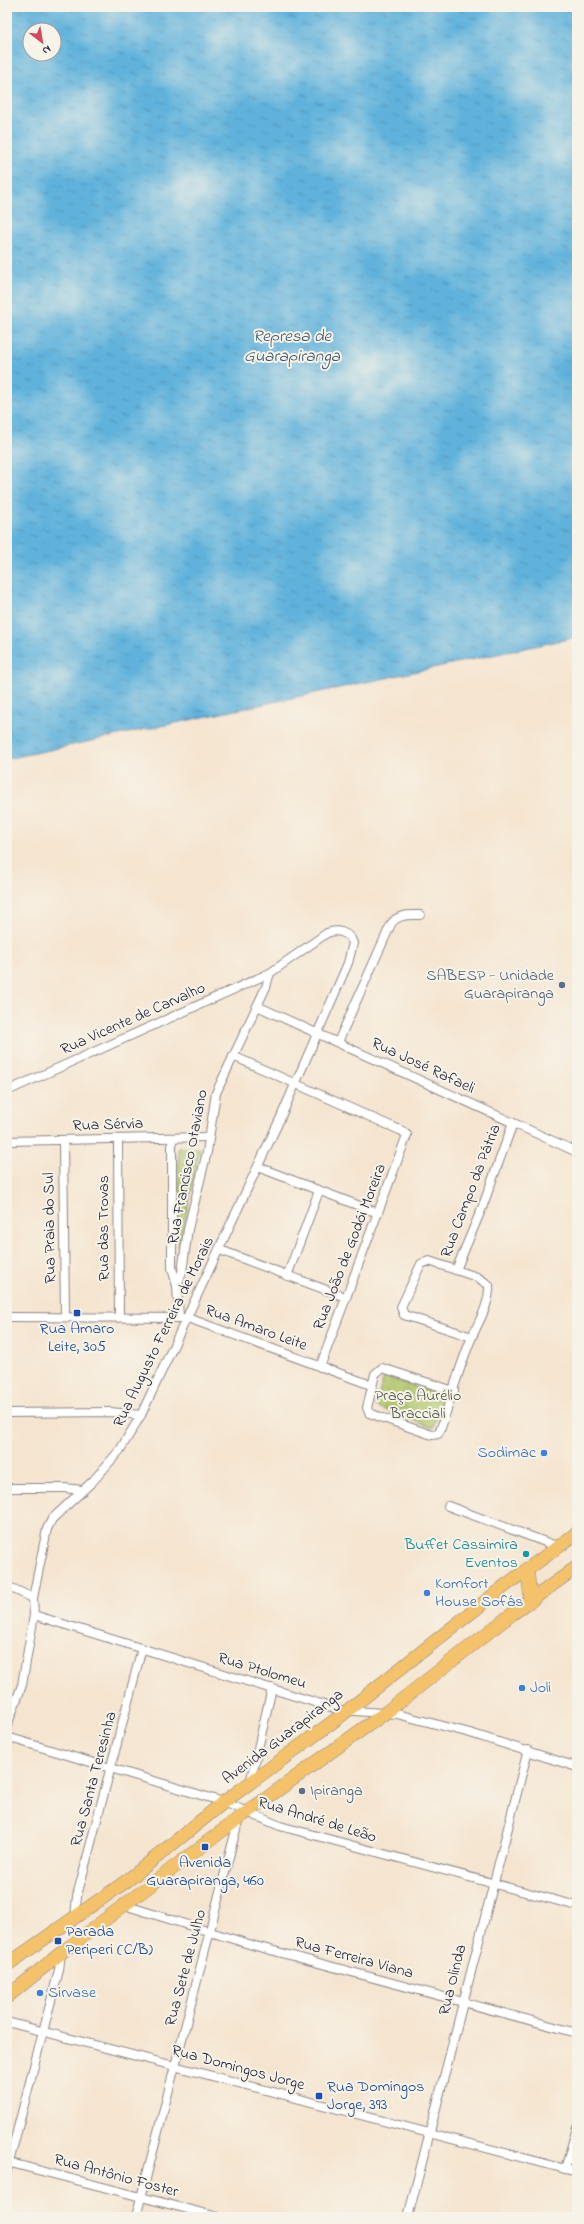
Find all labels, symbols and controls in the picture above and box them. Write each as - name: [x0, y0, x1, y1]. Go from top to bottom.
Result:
- north arrow: [22, 22, 62, 62]
- text: N: [39, 41, 54, 58]
- water label: Represa de Guarapiranga: [244, 324, 341, 370]
- place label: SABESP - Unidade Guarapiranga: [426, 964, 555, 1006]
- street label: Rua Vicente de Carvalho: [57, 976, 209, 1062]
- marker: SABESP - Unidade Guarapiranga: [557, 980, 567, 990]
- street label: Rua José Rafaeli: [367, 1031, 479, 1101]
- street label: Rua Francisco Otaviano: [161, 1088, 215, 1246]
- street label: Rua Sérvia: [72, 1112, 144, 1138]
- street label: Rua Campo da Pátria: [434, 1121, 508, 1261]
- street label: Rua João de Godói Moreira: [307, 1160, 393, 1334]
- street label: Rua Praia do Sul: [37, 1172, 63, 1284]
- street label: Rua das Trovas: [92, 1175, 116, 1281]
- street label: Rua Augusto Ferreira de Morais: [107, 1233, 221, 1431]
- street label: Rua Amaro Leite: [201, 1298, 311, 1358]
- marker: Rua Amaro Leite, 305: [72, 1308, 82, 1318]
- place label: Rua Amaro Leite, 305: [40, 1317, 114, 1359]
- park label: Praça Aurélio Bracciali: [375, 1384, 461, 1426]
- place label: Sodimac: [477, 1441, 537, 1465]
- marker: Sodimac: [539, 1448, 549, 1458]
- place label: Buffet Cassimira Eventos: [404, 1533, 518, 1575]
- marker: Buffet Cassimira Eventos: [521, 1549, 531, 1559]
- place label: Komfort House Sofás: [435, 1572, 523, 1614]
- marker: Komfort House Sofás: [422, 1588, 432, 1598]
- street label: Rua Ptolomeu: [215, 1646, 309, 1696]
- place label: Joli: [530, 1676, 551, 1700]
- street label: Avenida Guarapiranga: [217, 1683, 349, 1791]
- marker: Joli: [517, 1683, 527, 1693]
- street label: Rua Santa Teresinha: [64, 1709, 124, 1849]
- place label: Ipiranga: [310, 1779, 363, 1803]
- marker: Ipiranga: [297, 1786, 307, 1796]
- street label: Rua André de Leão: [255, 1791, 379, 1849]
- marker: Avenida Guarapiranga, 460: [200, 1842, 210, 1852]
- place label: Avenida Guarapiranga, 460: [146, 1851, 264, 1893]
- street label: Rua Sete de Julho: [159, 1907, 213, 2029]
- place label: Parada Periperi (C/B): [66, 1920, 153, 1962]
- street label: Rua Ferreira Viana: [292, 1931, 416, 1985]
- marker: Parada Periperi (C/B): [53, 1936, 63, 1946]
- street label: Rua Olinda: [433, 1942, 473, 2018]
- place label: Sirvase: [48, 1981, 97, 2005]
- marker: Sirvase: [35, 1988, 45, 1998]
- street label: Rua Domingos Jorge: [169, 2039, 308, 2098]
- place label: Rua Domingos Jorge, 393: [327, 2075, 425, 2117]
- marker: Rua Domingos Jorge, 393: [314, 2091, 324, 2101]
- street label: Rua Antônio Foster: [51, 2148, 181, 2204]

